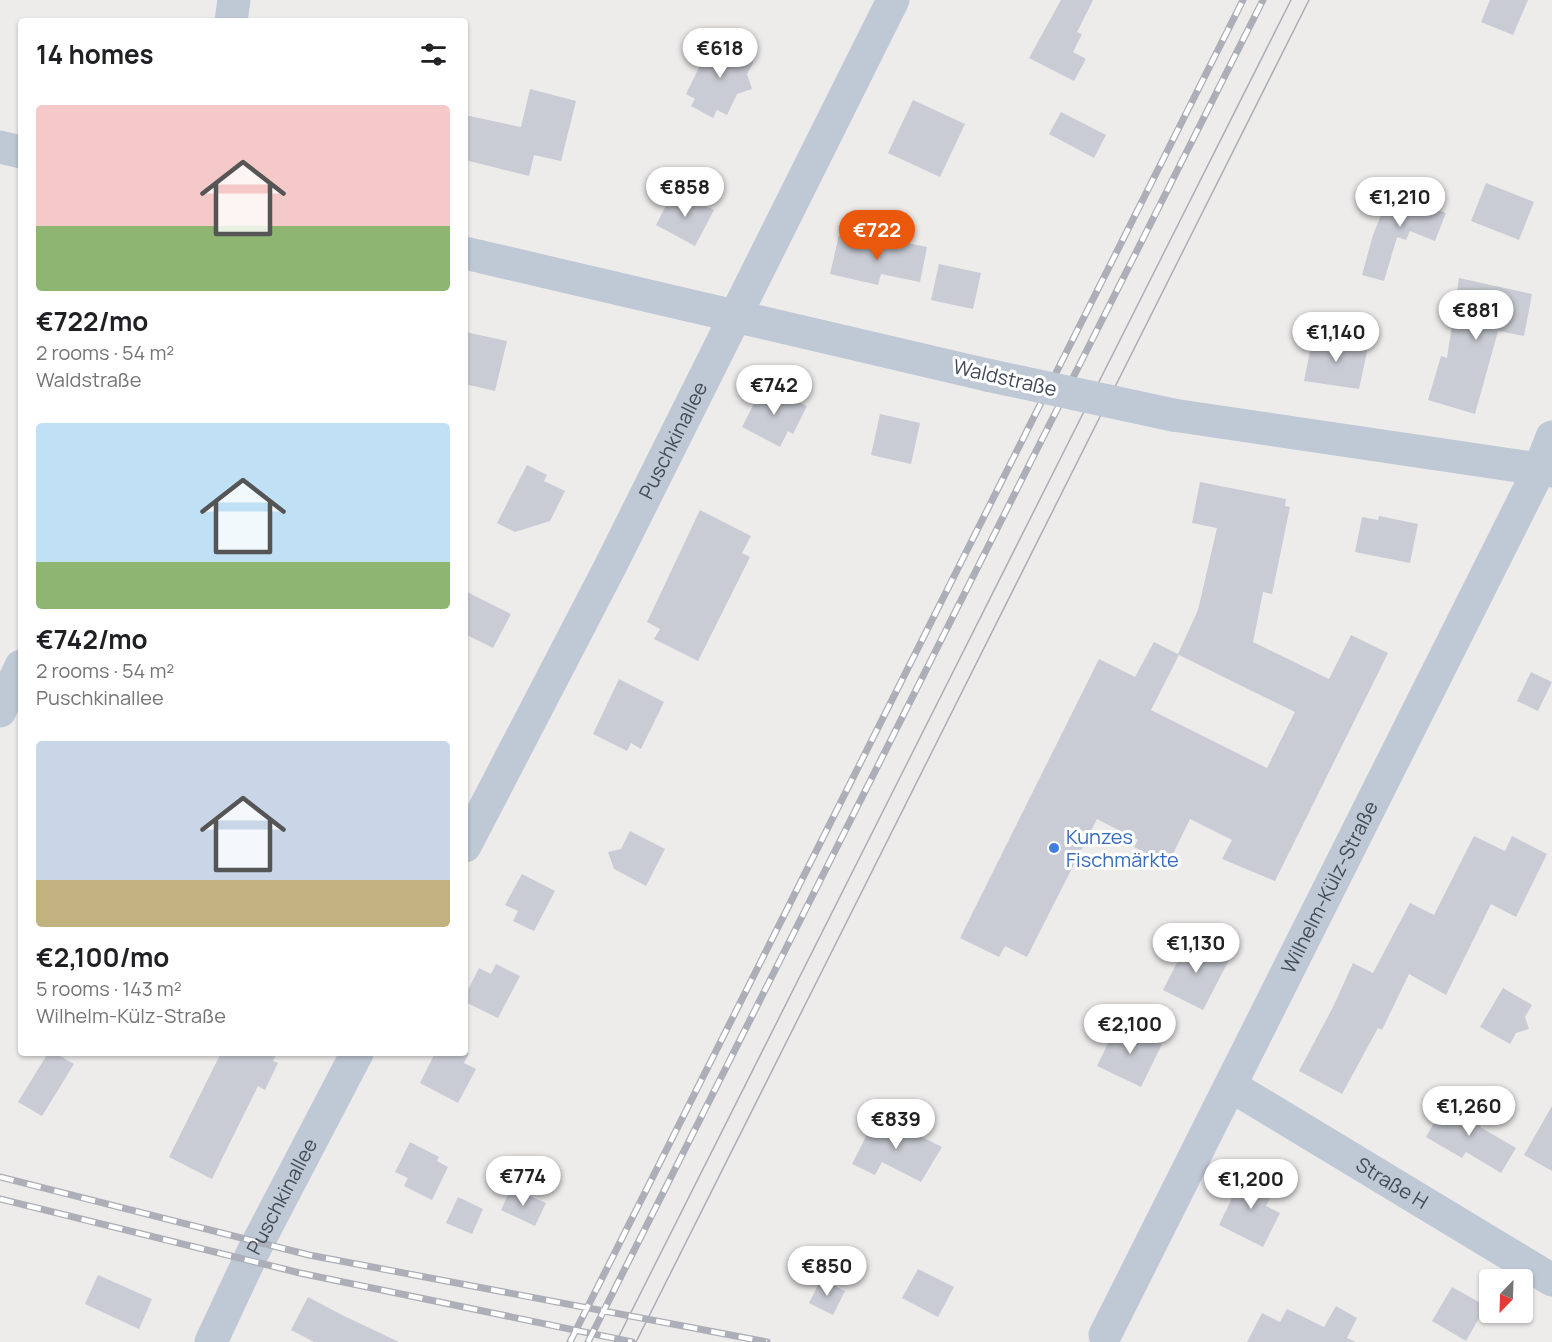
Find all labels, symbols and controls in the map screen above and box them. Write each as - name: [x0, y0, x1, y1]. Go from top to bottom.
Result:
- pin: €618: [684, 28, 756, 79]
- text: €618: [697, 34, 743, 61]
- text: 14 homes: [36, 36, 154, 72]
- icon: filters: [417, 38, 450, 71]
- icon: home: [189, 144, 297, 252]
- pin: €858: [649, 167, 721, 218]
- text: €858: [660, 173, 710, 200]
- pin: €1,210: [1351, 177, 1449, 228]
- text: €1,210: [1369, 183, 1431, 210]
- pin: €722: [841, 210, 913, 261]
- text: €722: [853, 216, 901, 243]
- pin: €881: [1440, 290, 1512, 341]
- text: €881: [1453, 296, 1499, 323]
- text: €722/mo: [36, 303, 148, 339]
- pin: €1,140: [1287, 312, 1385, 363]
- text: €1,140: [1306, 318, 1366, 345]
- text: 2 rooms · 54 m²: [36, 339, 174, 366]
- street label: Waldstraße: [951, 352, 1060, 403]
- pin: €742: [738, 365, 810, 416]
- text: Waldstraße: [36, 366, 142, 393]
- text: €742: [750, 371, 798, 398]
- street label: Puschkinallee: [632, 377, 713, 503]
- icon: home: [189, 462, 297, 570]
- text: €742/mo: [36, 621, 148, 657]
- text: 2 rooms · 54 m²: [36, 657, 174, 684]
- text: Puschkinallee: [36, 684, 164, 711]
- icon: home: [189, 780, 297, 888]
- street label: Wilhelm-Külz-Straße: [1275, 796, 1384, 978]
- place label: Kunzes Fischmärkte: [1066, 823, 1179, 873]
- marker: Kunzes Fischmärkte: [1047, 841, 1061, 855]
- pin: €1,130: [1147, 923, 1245, 974]
- text: €1,130: [1167, 929, 1225, 956]
- text: €2,100/mo: [36, 939, 169, 975]
- text: 5 rooms · 143 m²: [36, 975, 182, 1002]
- text: Wilhelm-Külz-Straße: [36, 1002, 226, 1029]
- pin: €2,100: [1081, 1004, 1179, 1055]
- text: €2,100: [1098, 1010, 1162, 1037]
- pin: €1,260: [1420, 1086, 1518, 1137]
- text: €1,260: [1436, 1092, 1502, 1119]
- pin: €839: [860, 1099, 932, 1150]
- text: €839: [871, 1105, 921, 1132]
- street label: Puschkinallee: [240, 1133, 323, 1259]
- street label: Straße H: [1351, 1151, 1433, 1215]
- pin: €774: [487, 1156, 559, 1207]
- pin: €1,200: [1202, 1159, 1300, 1210]
- text: €774: [500, 1162, 546, 1189]
- text: €1,200: [1218, 1165, 1284, 1192]
- pin: €850: [791, 1246, 863, 1297]
- text: €850: [802, 1252, 852, 1279]
- north arrow: [1479, 1269, 1533, 1323]
- map controls: [1479, 1269, 1533, 1323]

